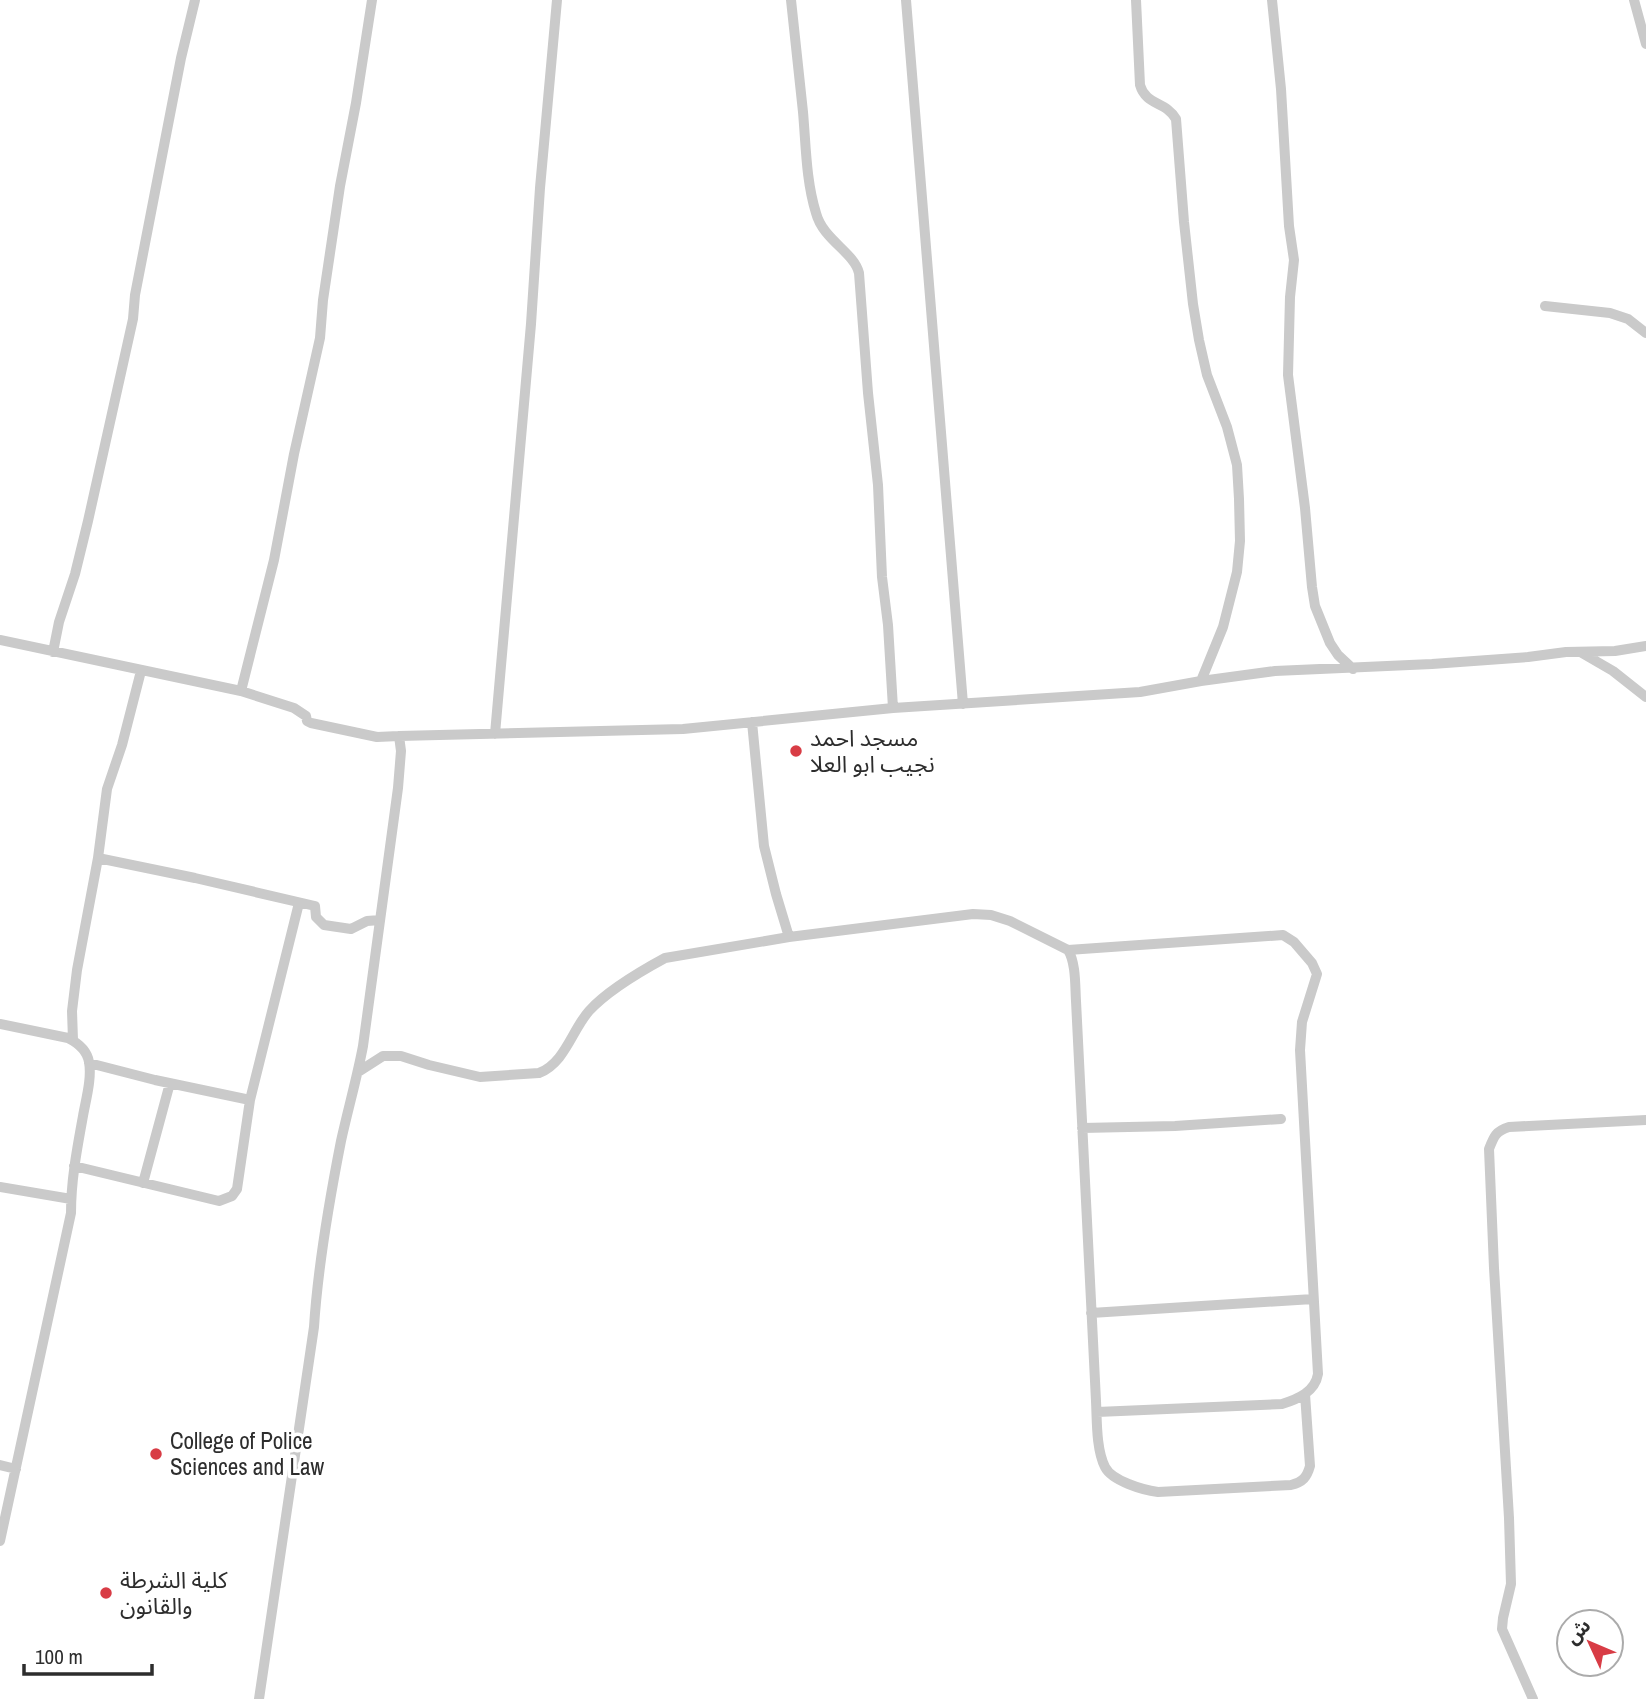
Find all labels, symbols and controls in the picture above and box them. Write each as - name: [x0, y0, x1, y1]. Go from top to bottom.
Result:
- place label: مسجد احمد نجيب ابو العلا: [810, 722, 935, 779]
- marker: مسجد احمد نجيب ابو العلا: [788, 743, 804, 759]
- place label: College of Police Sciences and Law: [170, 1425, 325, 1482]
- marker: College of Police Sciences and Law: [148, 1446, 164, 1462]
- place label: كلية الشرطة والقانون: [120, 1564, 228, 1621]
- marker: كلية الشرطة والقانون: [98, 1585, 114, 1601]
- north arrow: [1555, 1608, 1625, 1678]
- text: ش: [1559, 1613, 1596, 1650]
- scale bar: [24, 1632, 152, 1676]
- text: 100 m: [35, 1642, 83, 1671]

